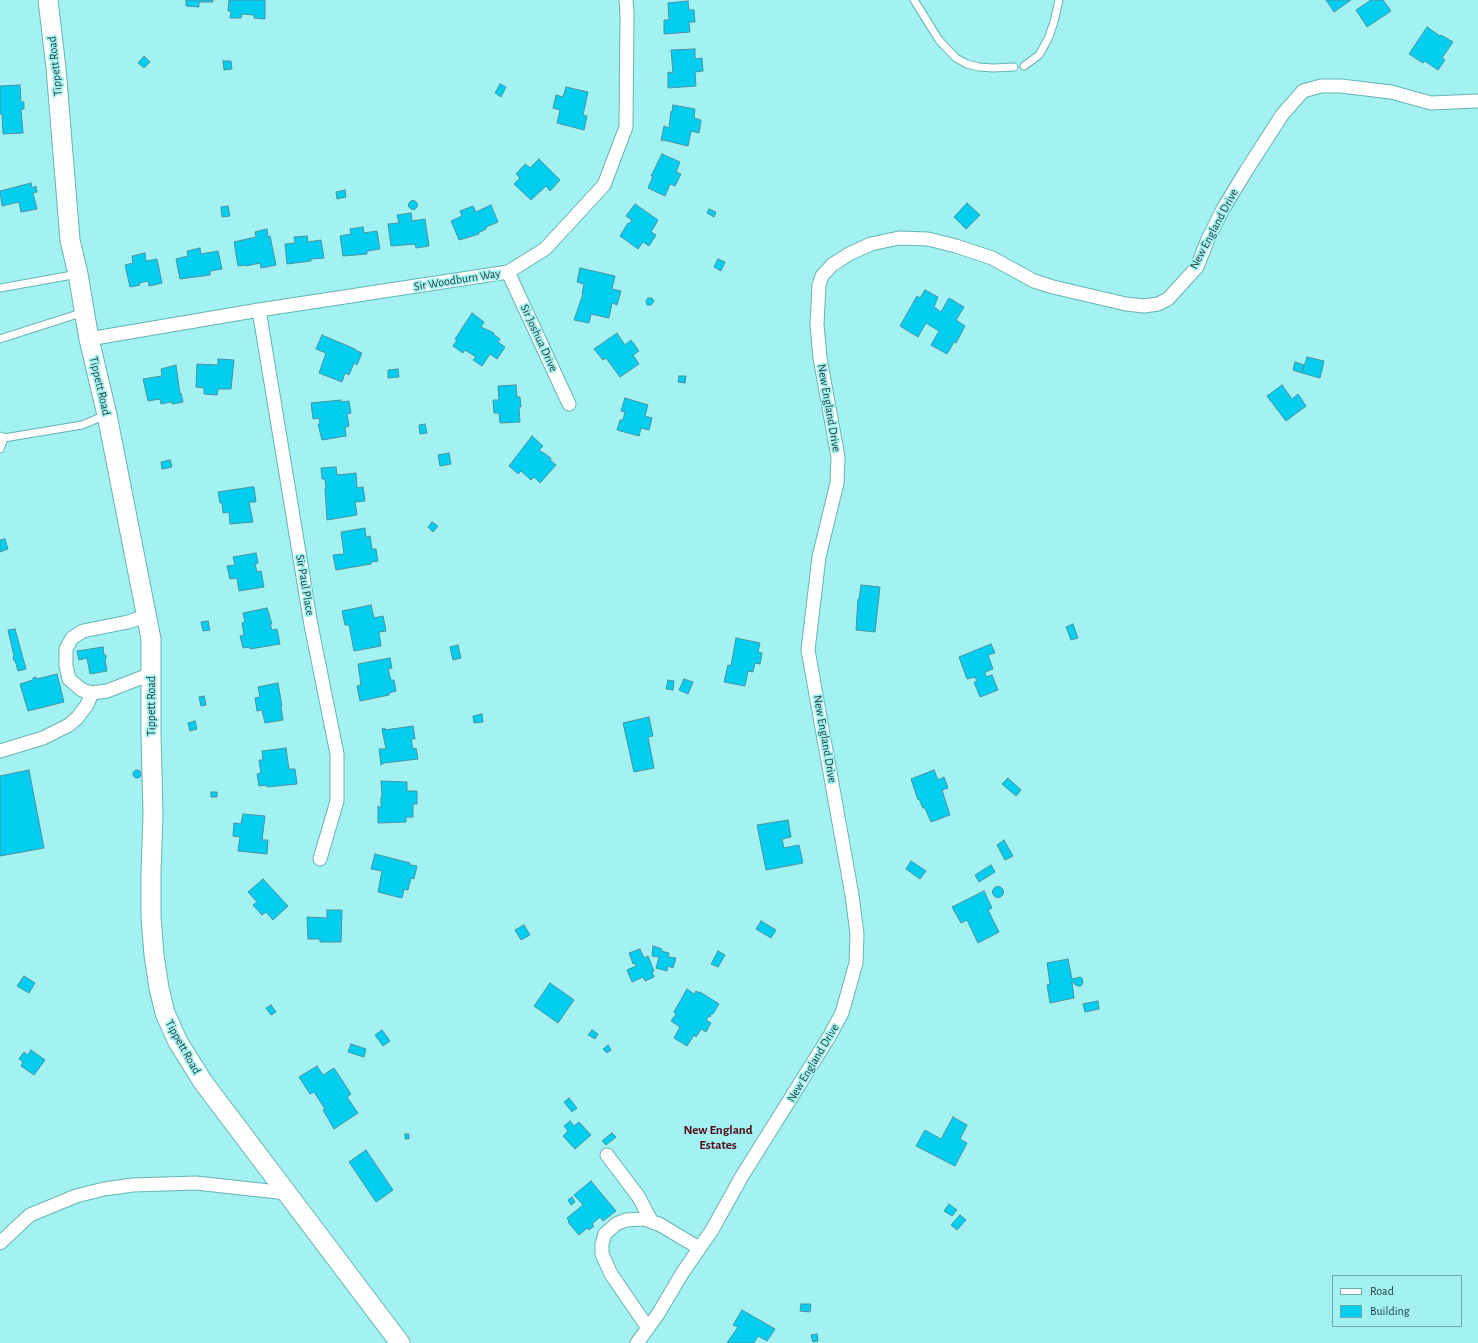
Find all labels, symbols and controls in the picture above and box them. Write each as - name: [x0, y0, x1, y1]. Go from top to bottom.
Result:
- street label: Tippett Road: [45, 35, 65, 97]
- street label: New England Drive: [1187, 186, 1241, 272]
- street label: Sir Woodburn Way: [413, 266, 501, 294]
- street label: Sir Joshua Drive: [517, 302, 561, 374]
- street label: Tippett Road: [86, 355, 114, 417]
- street label: New England Drive: [814, 363, 844, 453]
- street label: Sir Paul Place: [293, 553, 317, 617]
- street label: Tippett Road: [144, 676, 158, 736]
- street label: New England Drive: [810, 694, 840, 784]
- street label: Tippett Road: [162, 1017, 204, 1077]
- street label: New England Drive: [784, 1021, 842, 1105]
- district label: New England Estates: [683, 1122, 753, 1153]
- legend: [1332, 1275, 1462, 1327]
- text: Road: [1370, 1285, 1394, 1297]
- text: Building: [1370, 1305, 1410, 1317]

